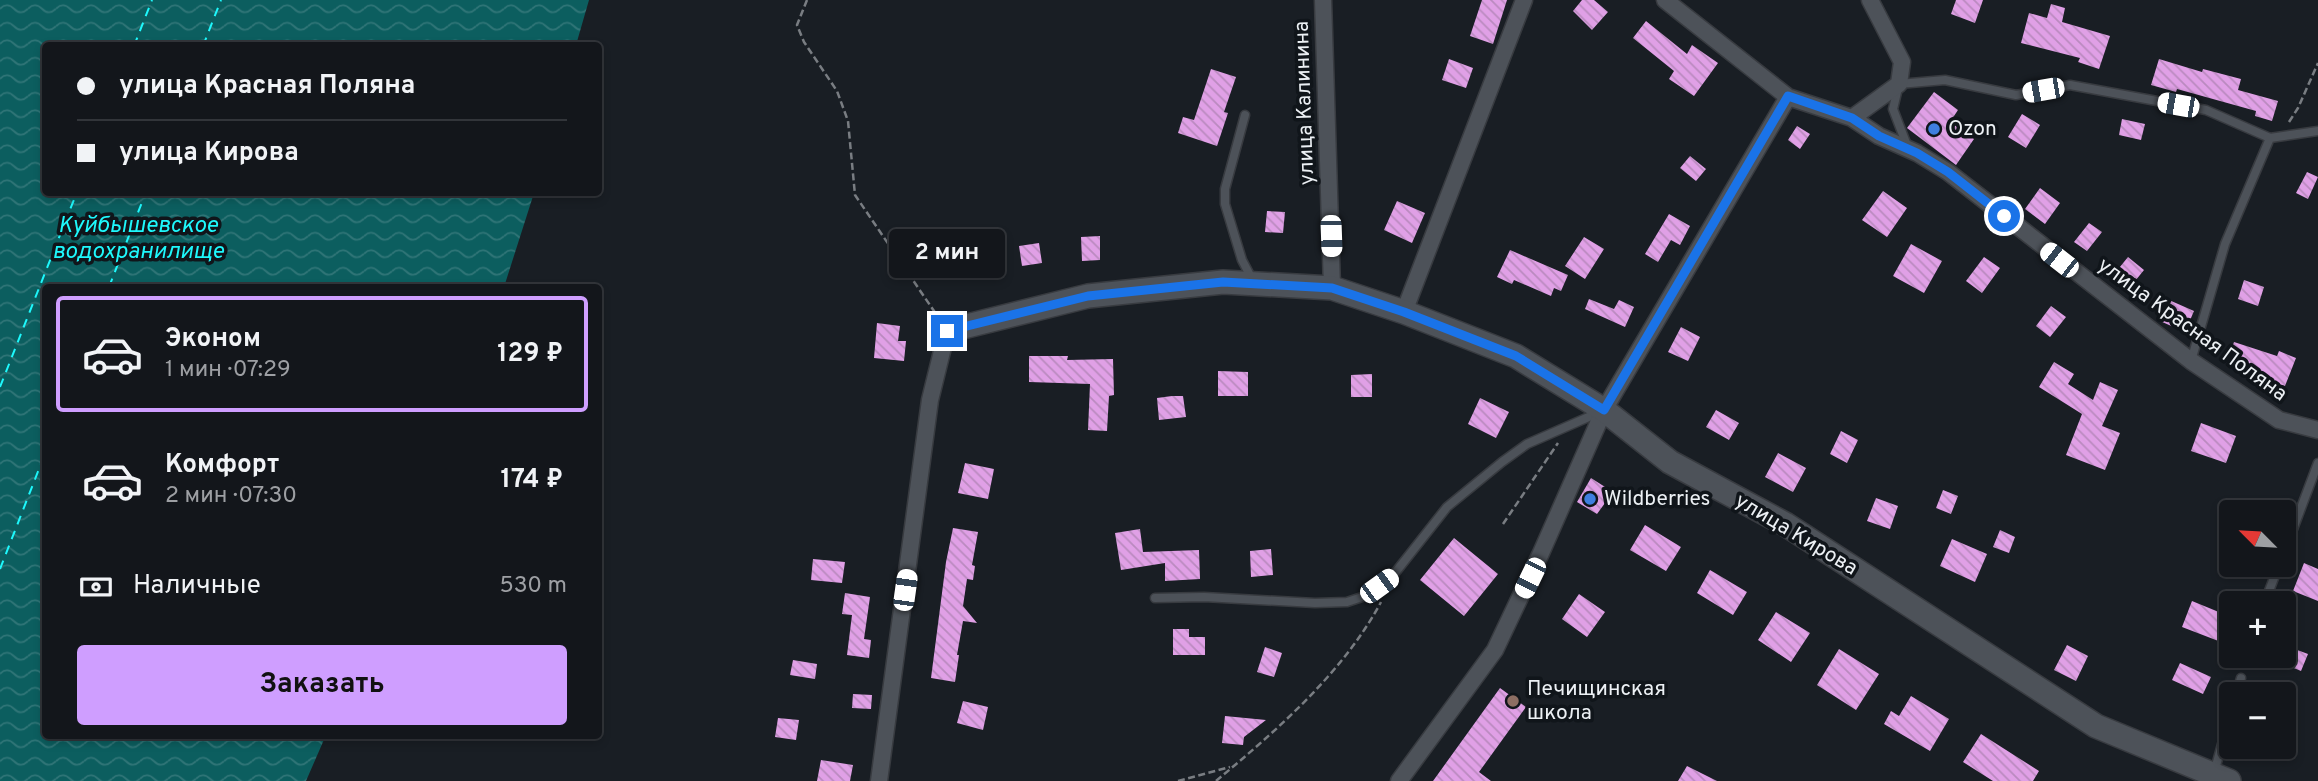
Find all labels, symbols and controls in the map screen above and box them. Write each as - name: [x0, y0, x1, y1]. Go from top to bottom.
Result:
- street label: улица Калинина: [1289, 20, 1321, 186]
- text: улица Красная Поляна: [119, 70, 415, 103]
- car: [2021, 76, 2066, 104]
- car: [2156, 91, 2201, 119]
- place label: Ozon: [1948, 116, 1997, 143]
- marker: Ozon: [1926, 121, 1942, 137]
- text: улица Кирова: [119, 137, 299, 170]
- route start: [1988, 200, 2020, 232]
- water label: Куйбышевское водохранилище: [52, 212, 225, 267]
- car: [1320, 215, 1343, 257]
- callout: 2 мин: [889, 230, 1005, 278]
- text: 2 мин: [915, 239, 979, 268]
- car: [2036, 239, 2083, 281]
- street label: улица Красная Поляна: [2092, 252, 2292, 408]
- route end: [931, 315, 963, 347]
- icon: car: [81, 323, 144, 386]
- text: Эконом: [165, 323, 261, 356]
- text: 129 ₽: [497, 338, 563, 371]
- text: 1 мин · 07:29: [165, 356, 291, 385]
- icon: car: [81, 449, 144, 512]
- text: Комфорт: [165, 449, 279, 482]
- text: 174 ₽: [501, 464, 563, 497]
- text: 2 мин · 07:30: [165, 482, 297, 511]
- place label: Wildberries: [1604, 486, 1710, 513]
- street label: улица Кирова: [1730, 488, 1862, 582]
- marker: Wildberries: [1582, 491, 1598, 507]
- north arrow: [2219, 500, 2296, 578]
- map controls: [2219, 500, 2296, 759]
- car: [1512, 555, 1549, 601]
- car: [1356, 565, 1403, 607]
- icon: cash: [77, 568, 115, 606]
- car: [892, 568, 919, 612]
- text: Наличные: [133, 570, 261, 603]
- text: 530 m: [499, 572, 567, 601]
- button: +: [2219, 591, 2296, 668]
- button: Заказать: [77, 645, 567, 725]
- place label: Печищинская школа: [1527, 676, 1666, 727]
- button: −: [2219, 682, 2296, 759]
- marker: Печищинская школа: [1505, 693, 1521, 709]

